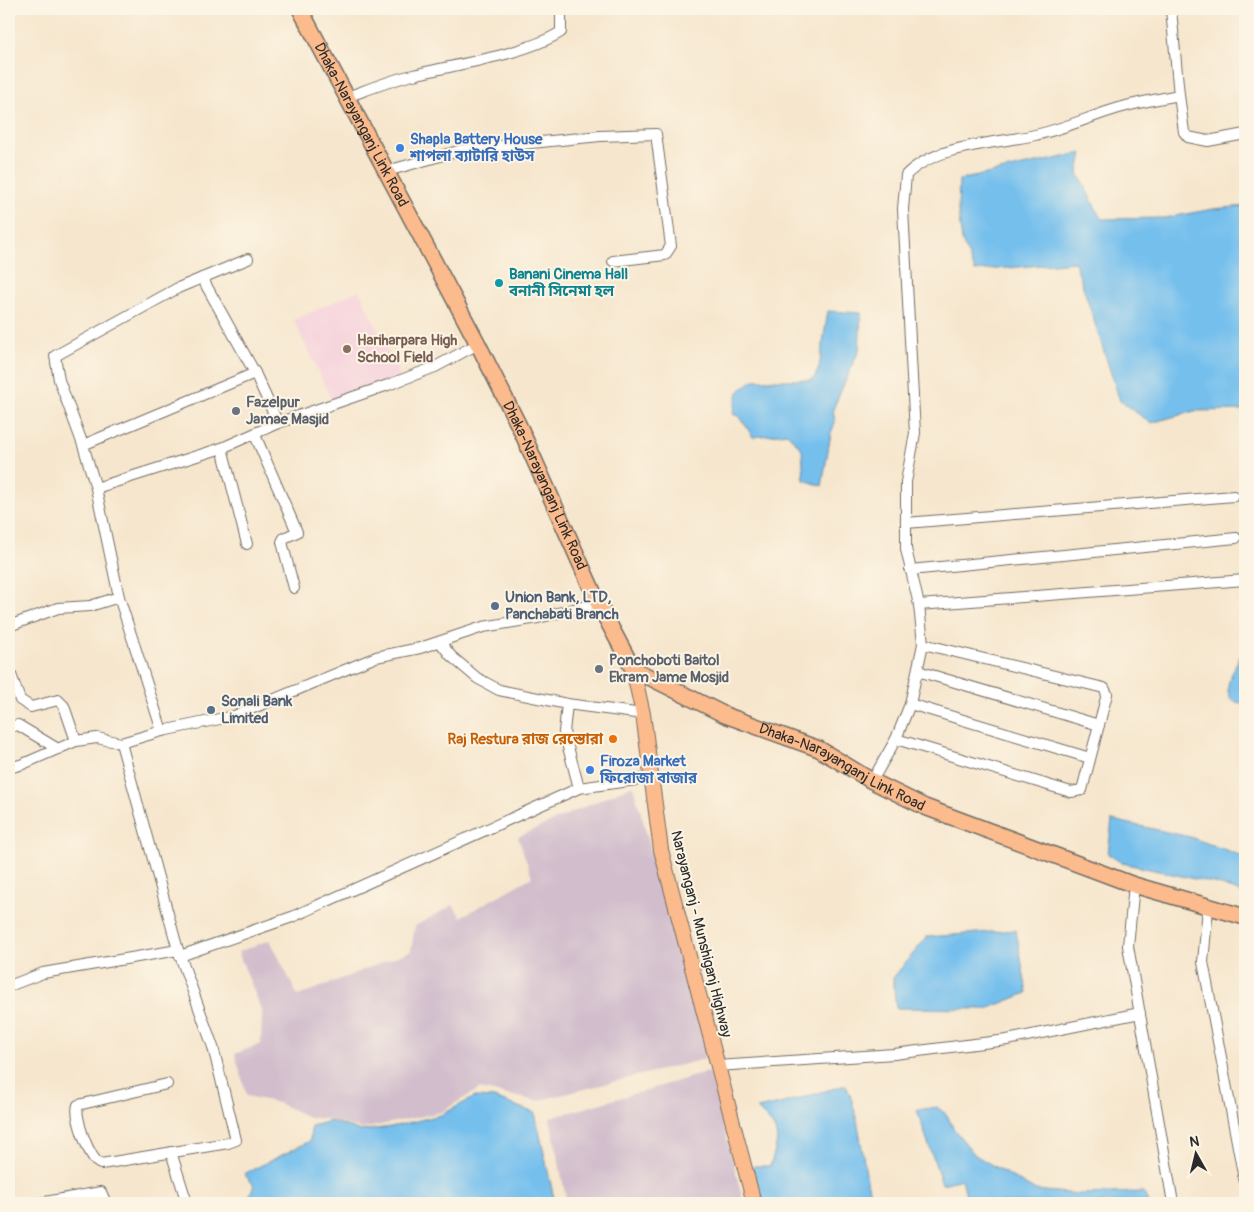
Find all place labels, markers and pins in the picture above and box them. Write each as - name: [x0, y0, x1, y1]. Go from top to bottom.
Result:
- place label: Shapla Battery House শাপলা ব্যাটারি হাউস: [409, 130, 543, 166]
- marker: Shapla Battery House শাপলা ব্যাটারি হাউস: [394, 142, 406, 154]
- place label: Banani Cinema Hall বনানী সিনেমা হল: [508, 265, 628, 301]
- marker: Banani Cinema Hall বনানী সিনেমা হল: [493, 277, 505, 289]
- place label: Hariharpara High School Field: [357, 331, 457, 367]
- marker: Hariharpara High School Field: [341, 343, 353, 355]
- place label: Fazelpur Jamae Masjid: [246, 393, 329, 429]
- marker: Fazelpur Jamae Masjid: [230, 405, 242, 417]
- place label: Union Bank, LTD, Panchabati Branch: [505, 588, 619, 624]
- marker: Union Bank, LTD, Panchabati Branch: [489, 600, 501, 612]
- place label: Ponchoboti Baitol Ekram Jame Mosjid: [609, 651, 729, 687]
- marker: Ponchoboti Baitol Ekram Jame Mosjid: [593, 663, 605, 675]
- place label: Sonali Bank Limited: [221, 692, 293, 728]
- marker: Sonali Bank Limited: [205, 704, 217, 716]
- place label: Raj Restura রাজ রেস্তোরা: [448, 730, 604, 749]
- marker: Raj Restura রাজ রেস্তোরা: [607, 733, 619, 745]
- place label: Firoza Market ফিরোজা বাজার: [599, 752, 698, 788]
- marker: Firoza Market ফিরোজা বাজার: [584, 764, 596, 776]

